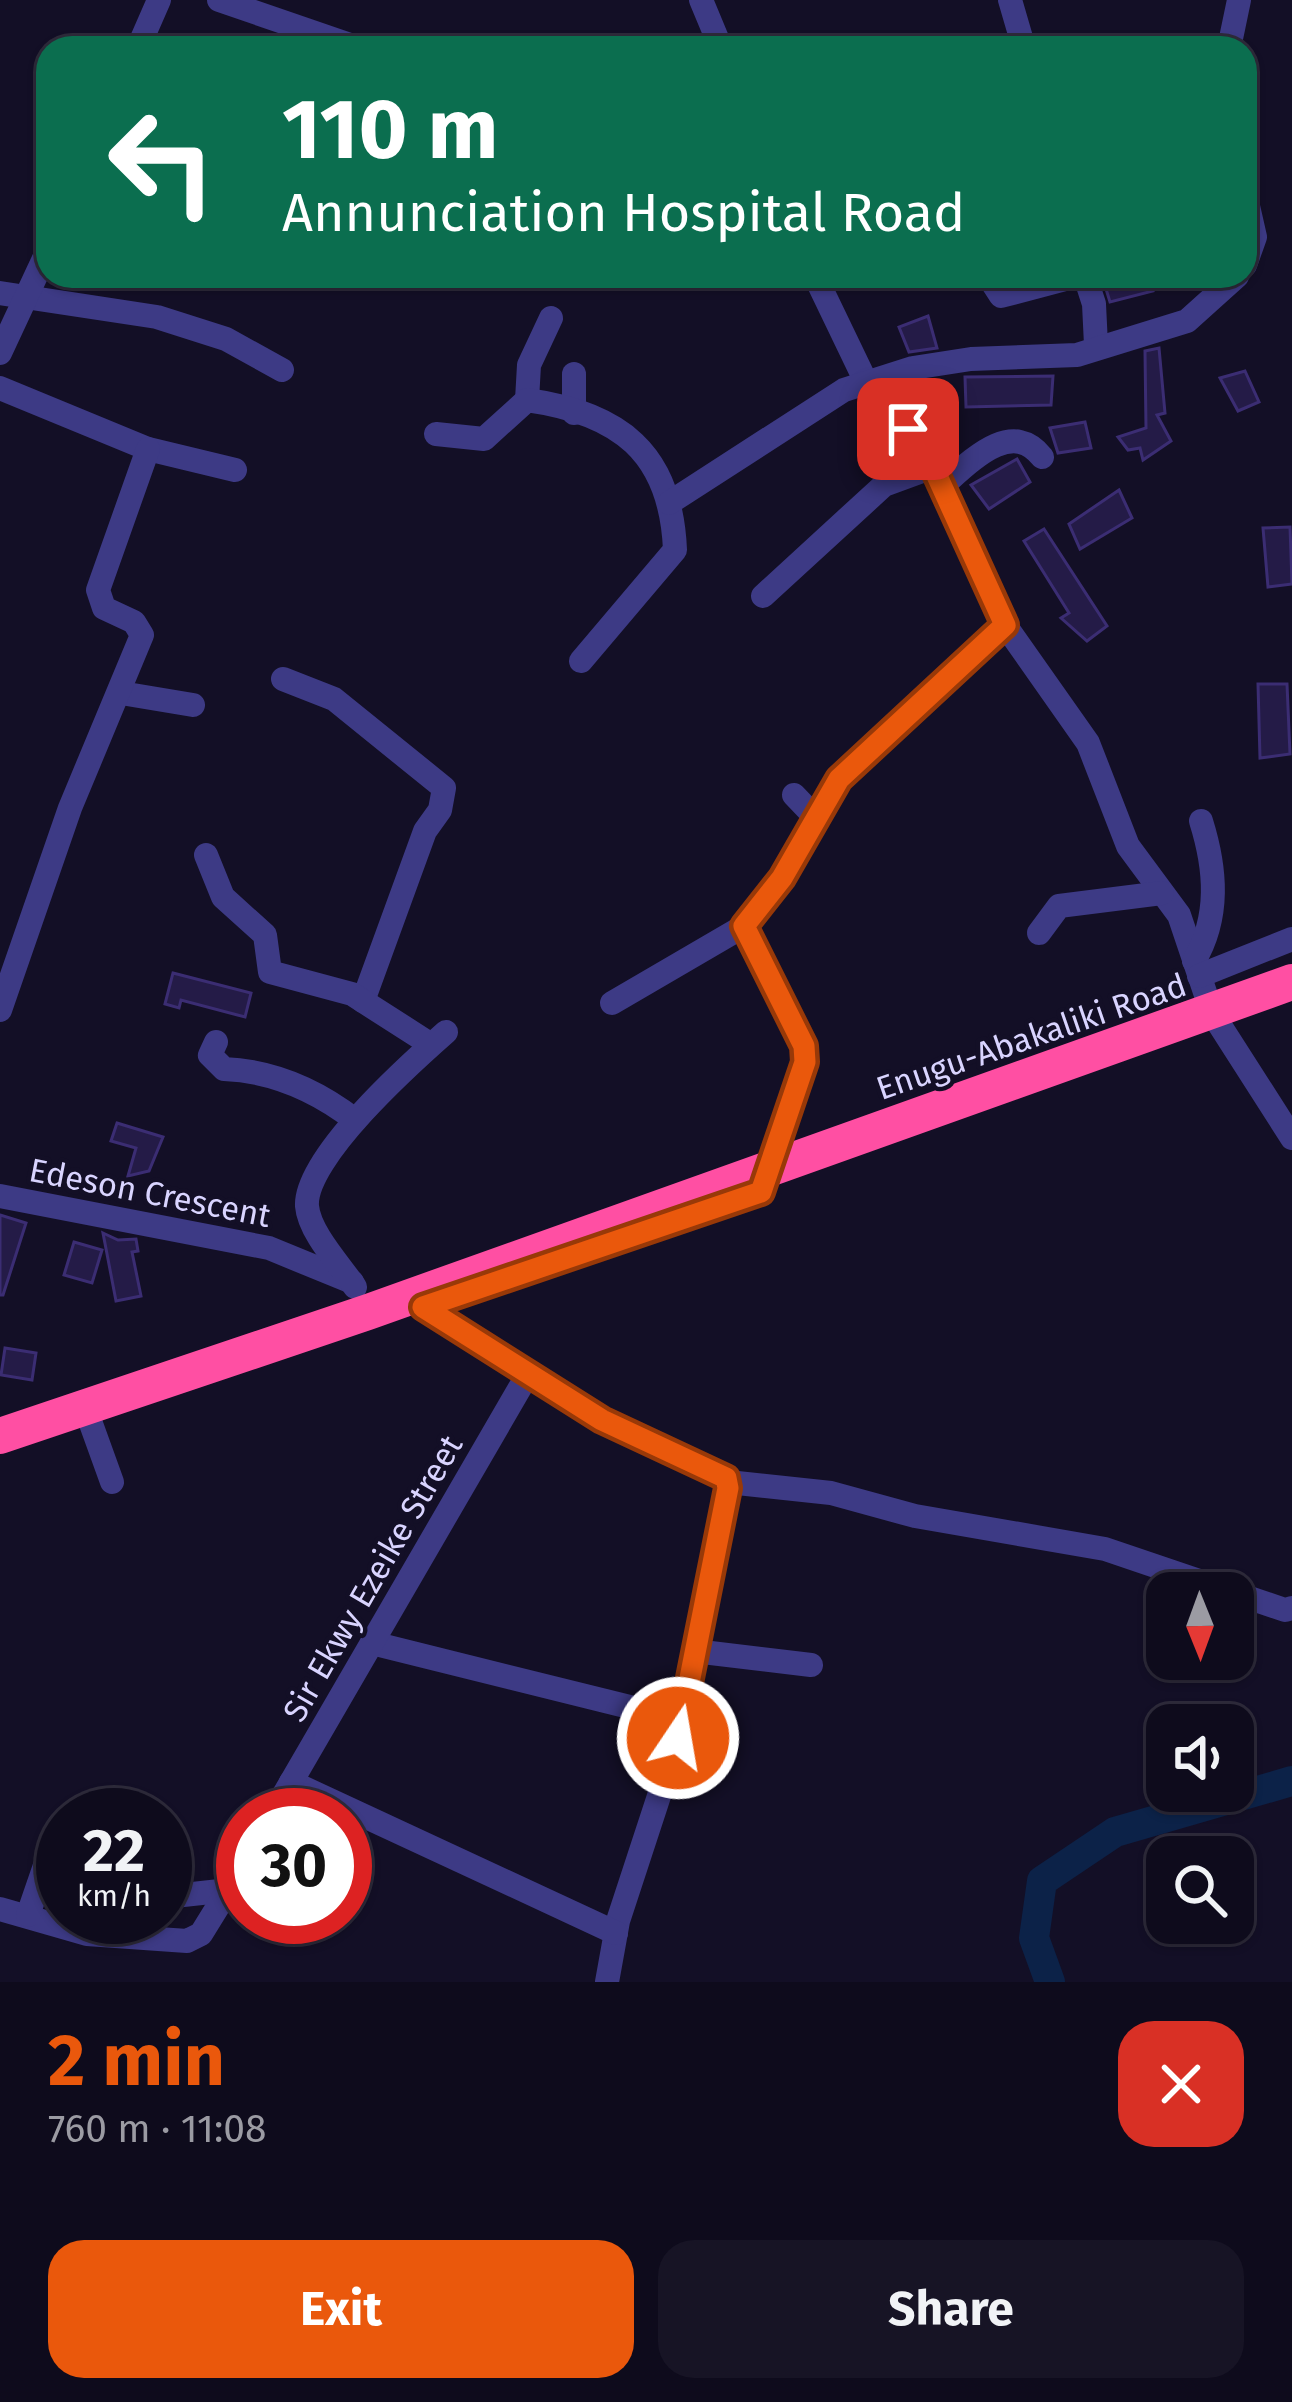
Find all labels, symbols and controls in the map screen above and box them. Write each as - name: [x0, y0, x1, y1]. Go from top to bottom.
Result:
- text: 110 m: [282, 79, 498, 180]
- icon: left: [84, 84, 240, 240]
- text: Annunciation Hospital Road: [282, 181, 965, 245]
- pin: [857, 378, 959, 480]
- icon: arrive: [875, 396, 941, 462]
- street label: Enugu-Abakaliki Road: [871, 965, 1192, 1109]
- street label: Edeson Crescent: [26, 1150, 274, 1236]
- street label: Sir Ekwy Ezeike Street: [275, 1428, 471, 1729]
- north arrow: [1146, 1572, 1254, 1680]
- map controls: [1146, 1572, 1254, 1944]
- position arrow: [615, 1675, 741, 1801]
- button: sound: [1146, 1704, 1254, 1812]
- speed limit sign: 30: [216, 1788, 372, 1944]
- text: 22: [83, 1815, 145, 1887]
- button: search: [1146, 1836, 1254, 1944]
- text: km/h: [77, 1878, 151, 1914]
- text: 2 min: [48, 2018, 225, 2104]
- button: close: [1118, 2021, 1244, 2147]
- text: 760 m · 11:08: [48, 2106, 267, 2152]
- button: Exit: [48, 2240, 634, 2378]
- button: Share: [658, 2240, 1244, 2378]

